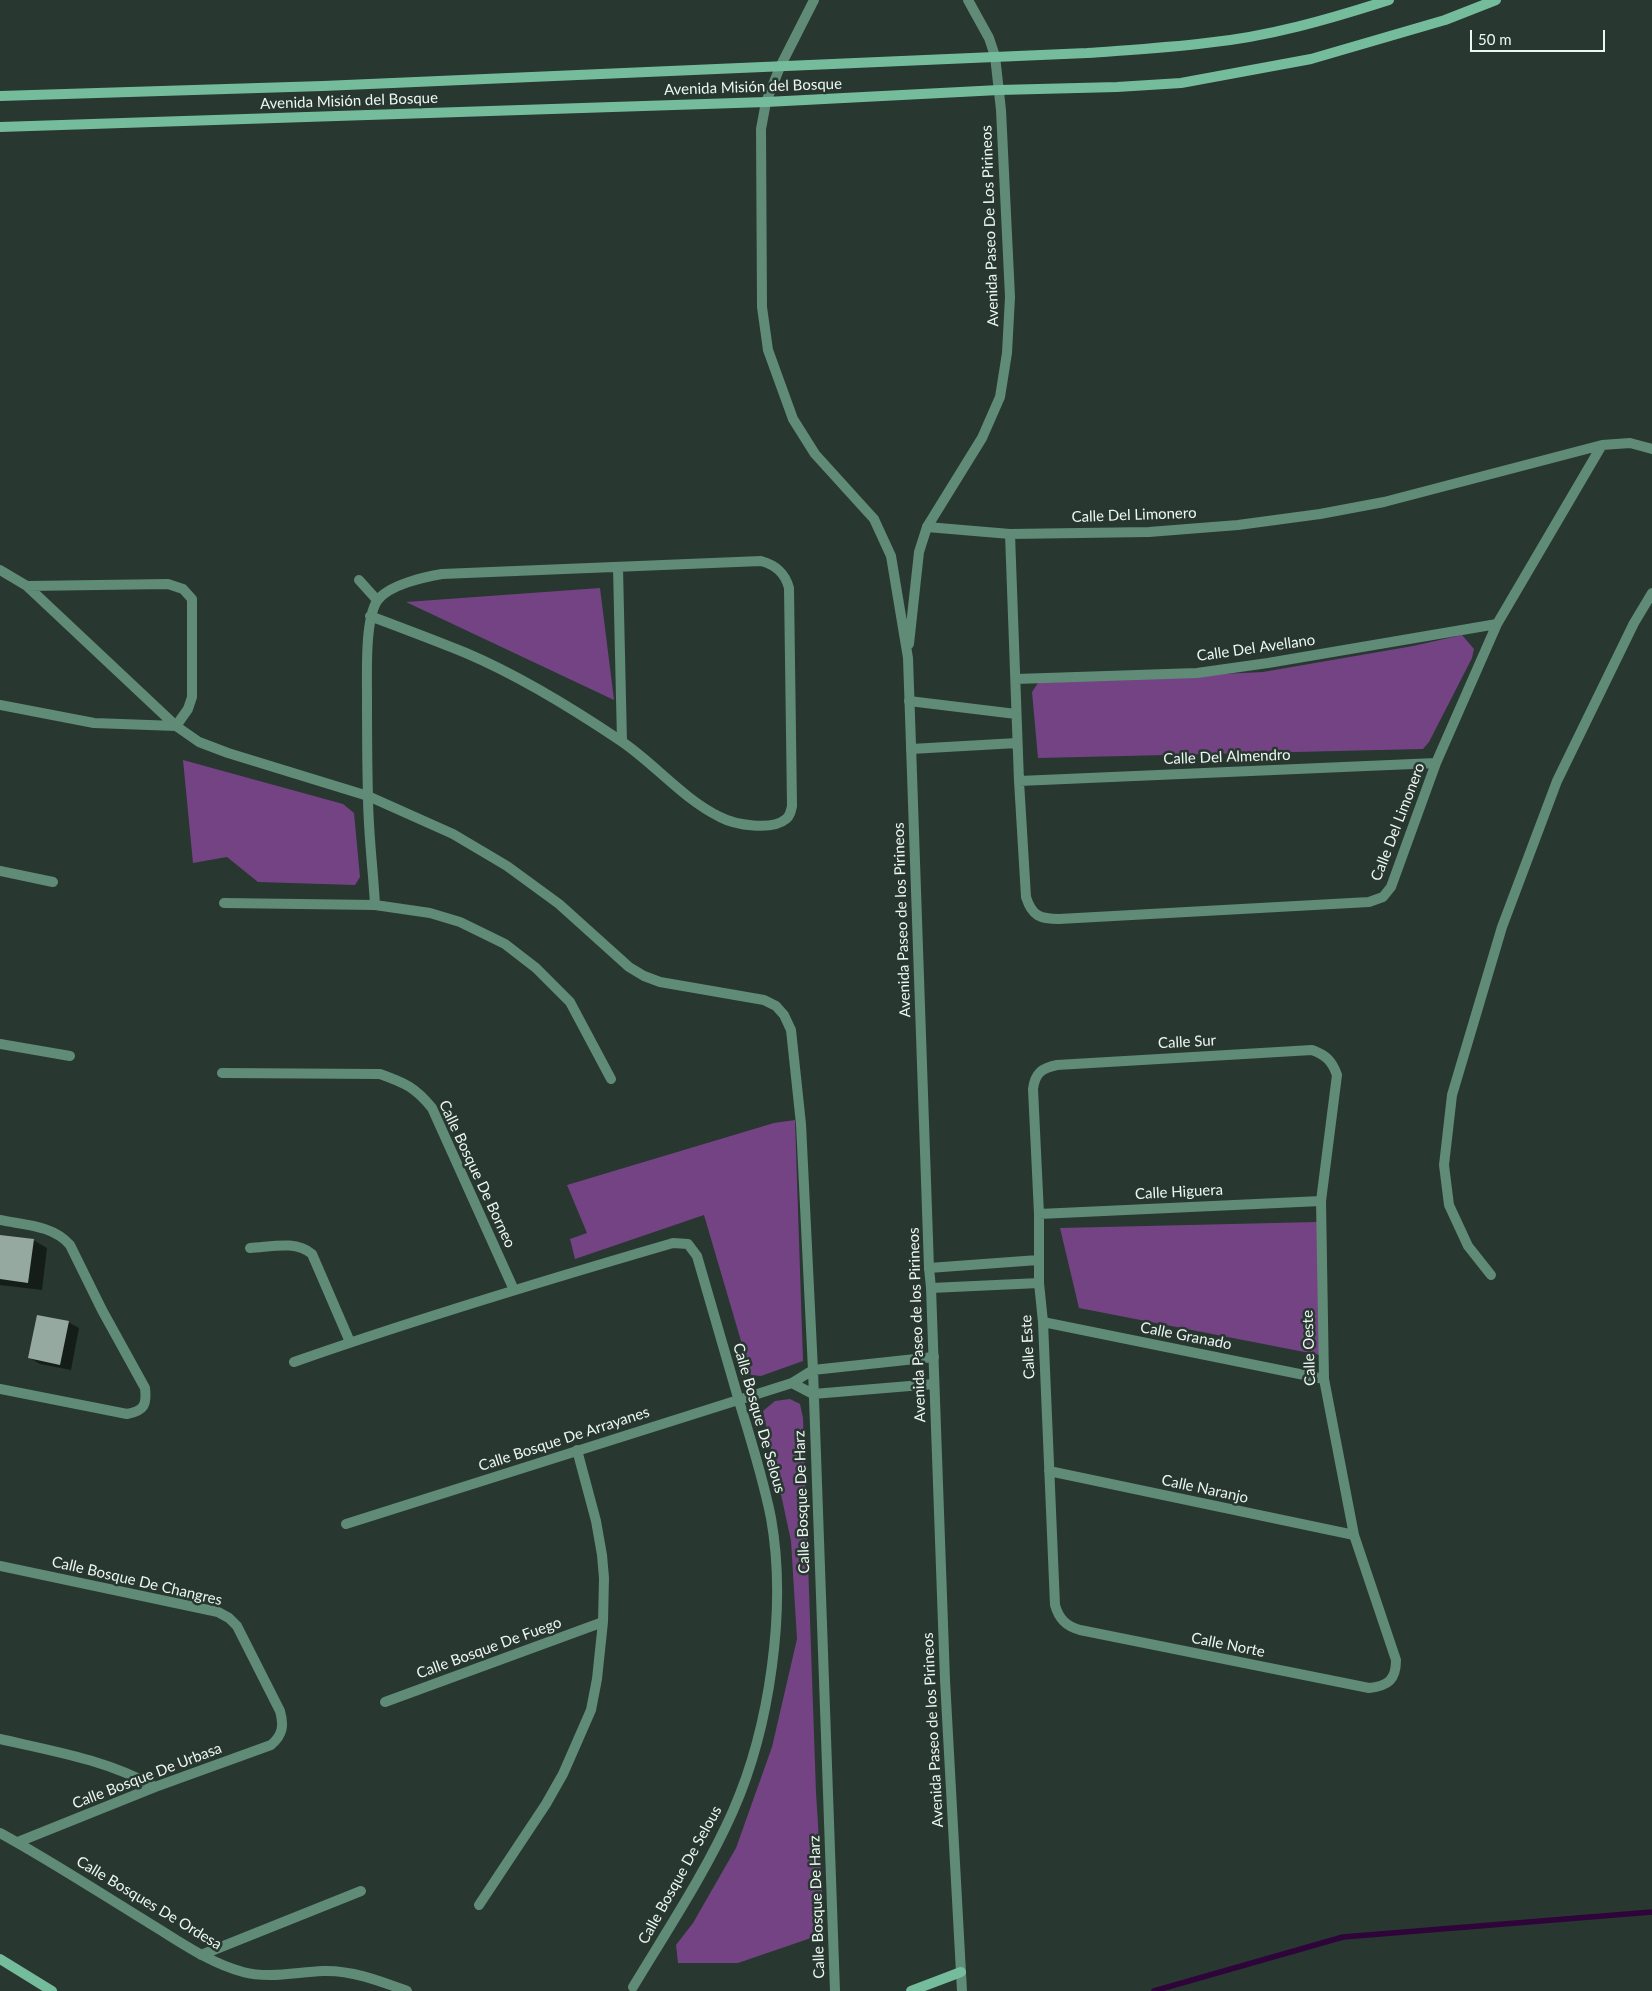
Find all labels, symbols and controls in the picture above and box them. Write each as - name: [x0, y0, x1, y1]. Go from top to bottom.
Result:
- scale bar: [1472, 20, 1607, 52]
- text: 50 m: [1478, 30, 1512, 48]
- street label: Avenida Misión del Bosque: [664, 75, 842, 99]
- street label: Avenida Misión del Bosque: [260, 89, 438, 113]
- street label: Avenida Paseo De Los Pirineos: [977, 125, 1003, 327]
- street label: Calle Del Limonero: [1071, 504, 1197, 526]
- street label: Calle Del Avellano: [1196, 631, 1316, 665]
- street label: Calle Del Almendro: [1163, 746, 1291, 768]
- street label: Calle Del Limonero: [1367, 760, 1429, 884]
- street label: Avenida Paseo de los Pirineos: [890, 822, 914, 1018]
- street label: Calle Sur: [1158, 1031, 1216, 1053]
- street label: Calle Bosque De Borneo: [435, 1097, 519, 1251]
- street label: Calle Higuera: [1135, 1181, 1223, 1203]
- street label: Avenida Paseo de los Pirineos: [905, 1227, 929, 1423]
- street label: Calle Oeste: [1299, 1310, 1319, 1386]
- street label: Calle Este: [1017, 1314, 1039, 1380]
- street label: Calle Granado: [1139, 1318, 1233, 1354]
- street label: Calle Bosque De Selous: [729, 1341, 789, 1495]
- street label: Calle Bosque De Arrayanes: [476, 1403, 652, 1475]
- street label: Calle Bosque De Harz: [791, 1430, 813, 1574]
- street label: Calle Naranjo: [1160, 1471, 1250, 1507]
- street label: Calle Bosque De Changres: [50, 1553, 224, 1609]
- street label: Calle Bosque De Fuego: [414, 1613, 564, 1683]
- street label: Calle Norte: [1190, 1629, 1266, 1661]
- street label: Avenida Paseo de los Pirineos: [919, 1632, 947, 1828]
- street label: Calle Bosque De Urbasa: [70, 1739, 224, 1813]
- street label: Calle Bosque De Selous: [634, 1803, 726, 1947]
- street label: Calle Bosque De Harz: [806, 1835, 828, 1979]
- street label: Calle Bosques De Ordesa: [73, 1852, 225, 1954]

